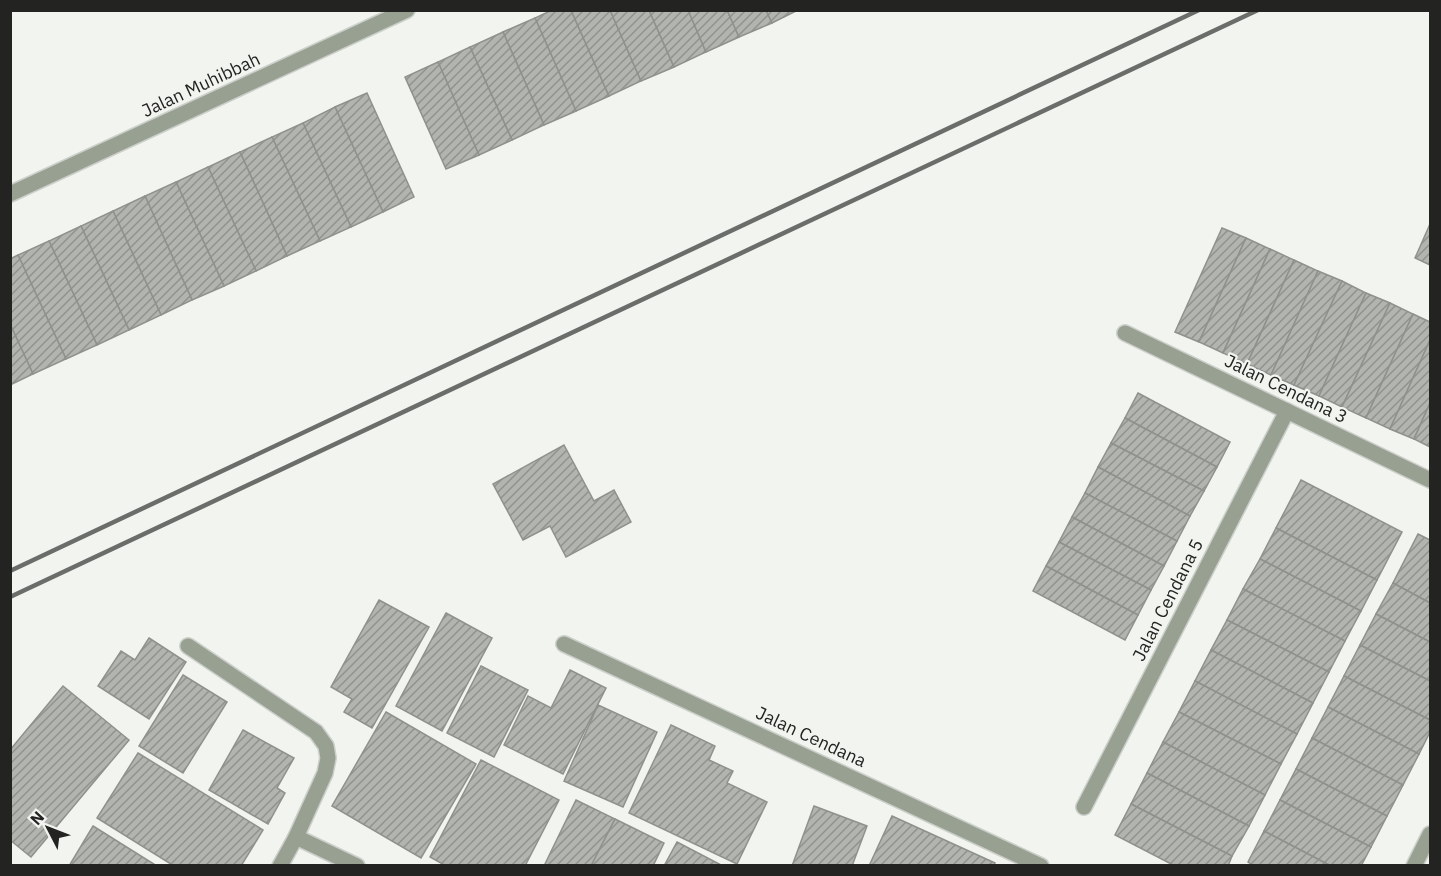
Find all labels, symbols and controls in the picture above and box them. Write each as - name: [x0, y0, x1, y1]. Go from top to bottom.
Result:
- street label: Jalan Muhibbah: [138, 47, 264, 122]
- street label: Jalan Cendana 3: [1221, 349, 1351, 428]
- street label: Jalan Cendana 5: [1127, 535, 1208, 665]
- street label: Jalan Cendana: [752, 701, 870, 772]
- north arrow: [18, 798, 78, 858]
- text: N: [26, 807, 48, 829]

